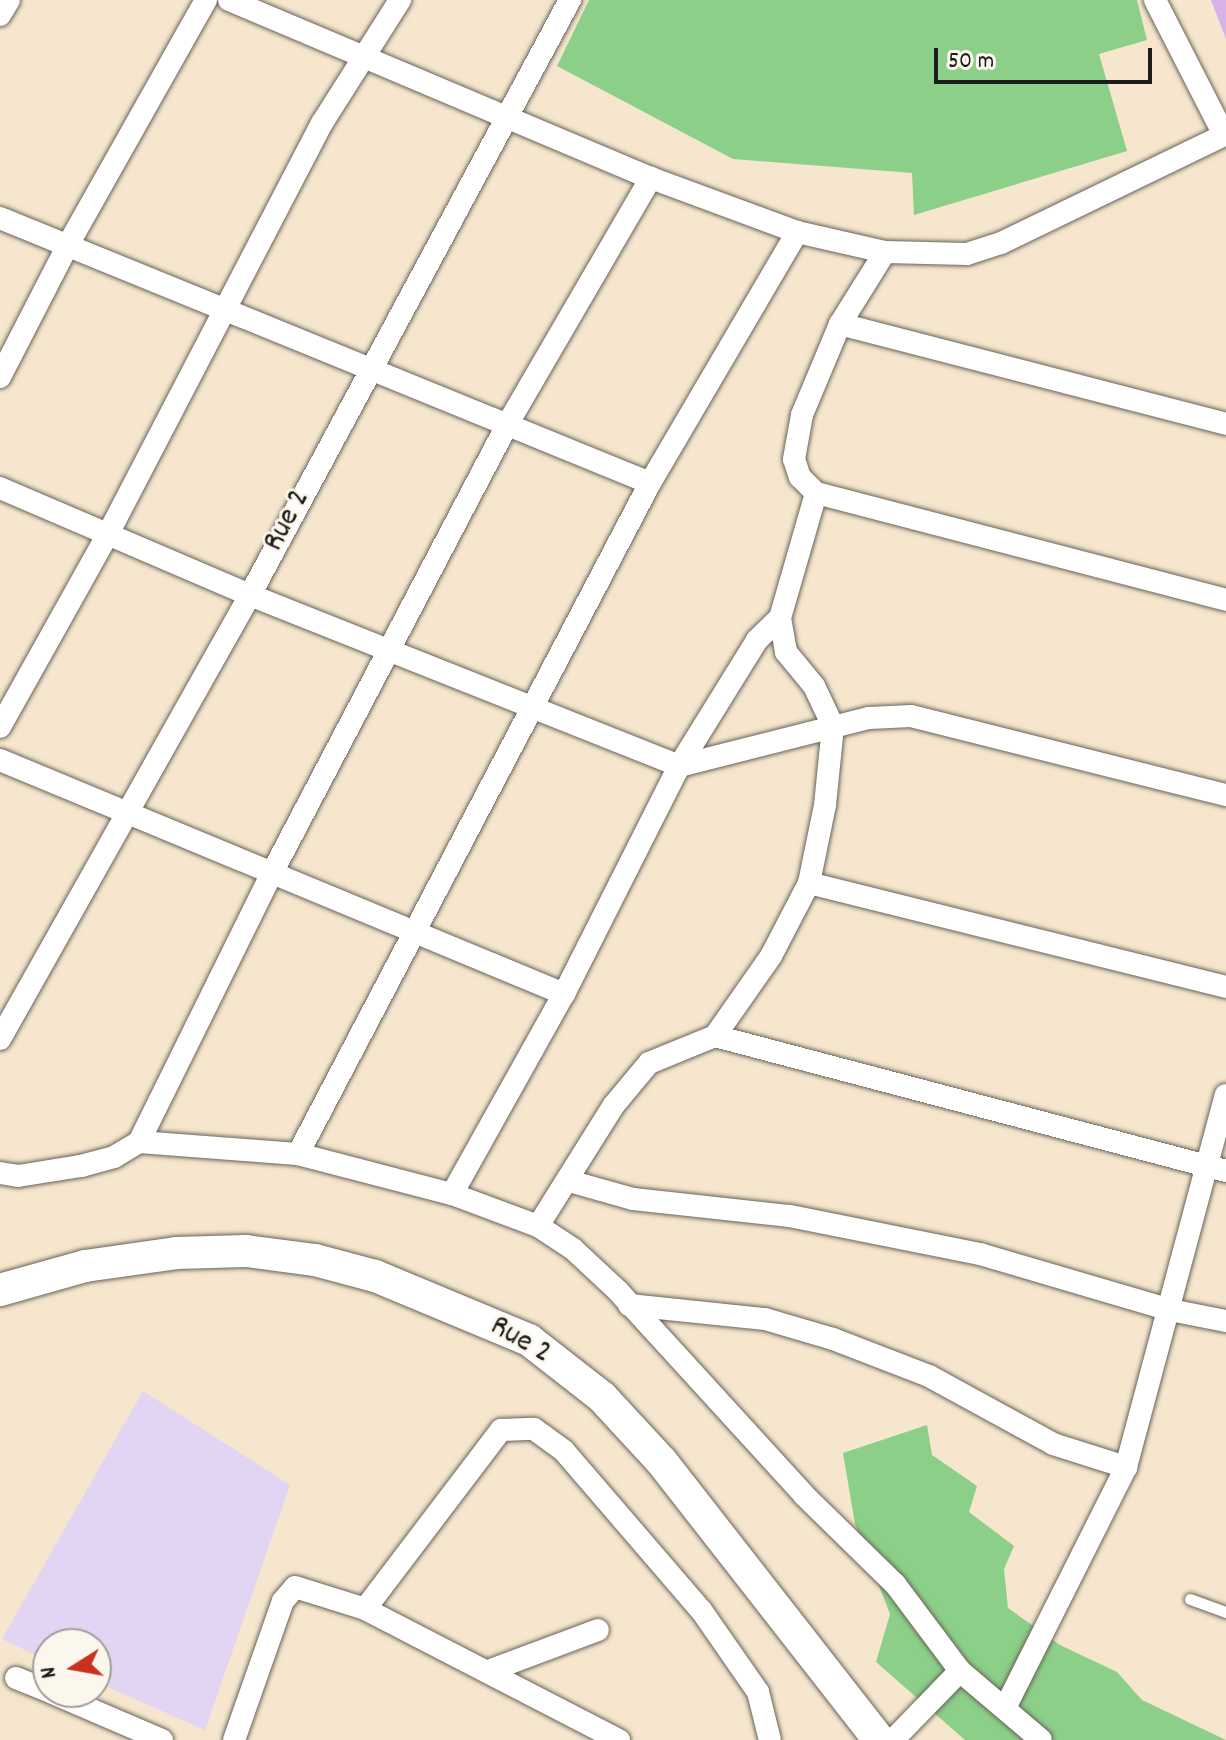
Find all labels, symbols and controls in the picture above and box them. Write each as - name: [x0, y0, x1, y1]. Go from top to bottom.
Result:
- scale bar: [938, 32, 1156, 82]
- text: 50 m: [948, 45, 994, 79]
- street label: Rue 2: [256, 483, 320, 559]
- street label: Rue 2: [482, 1308, 558, 1374]
- north arrow: [32, 1628, 112, 1708]
- text: N: [34, 1664, 66, 1681]

